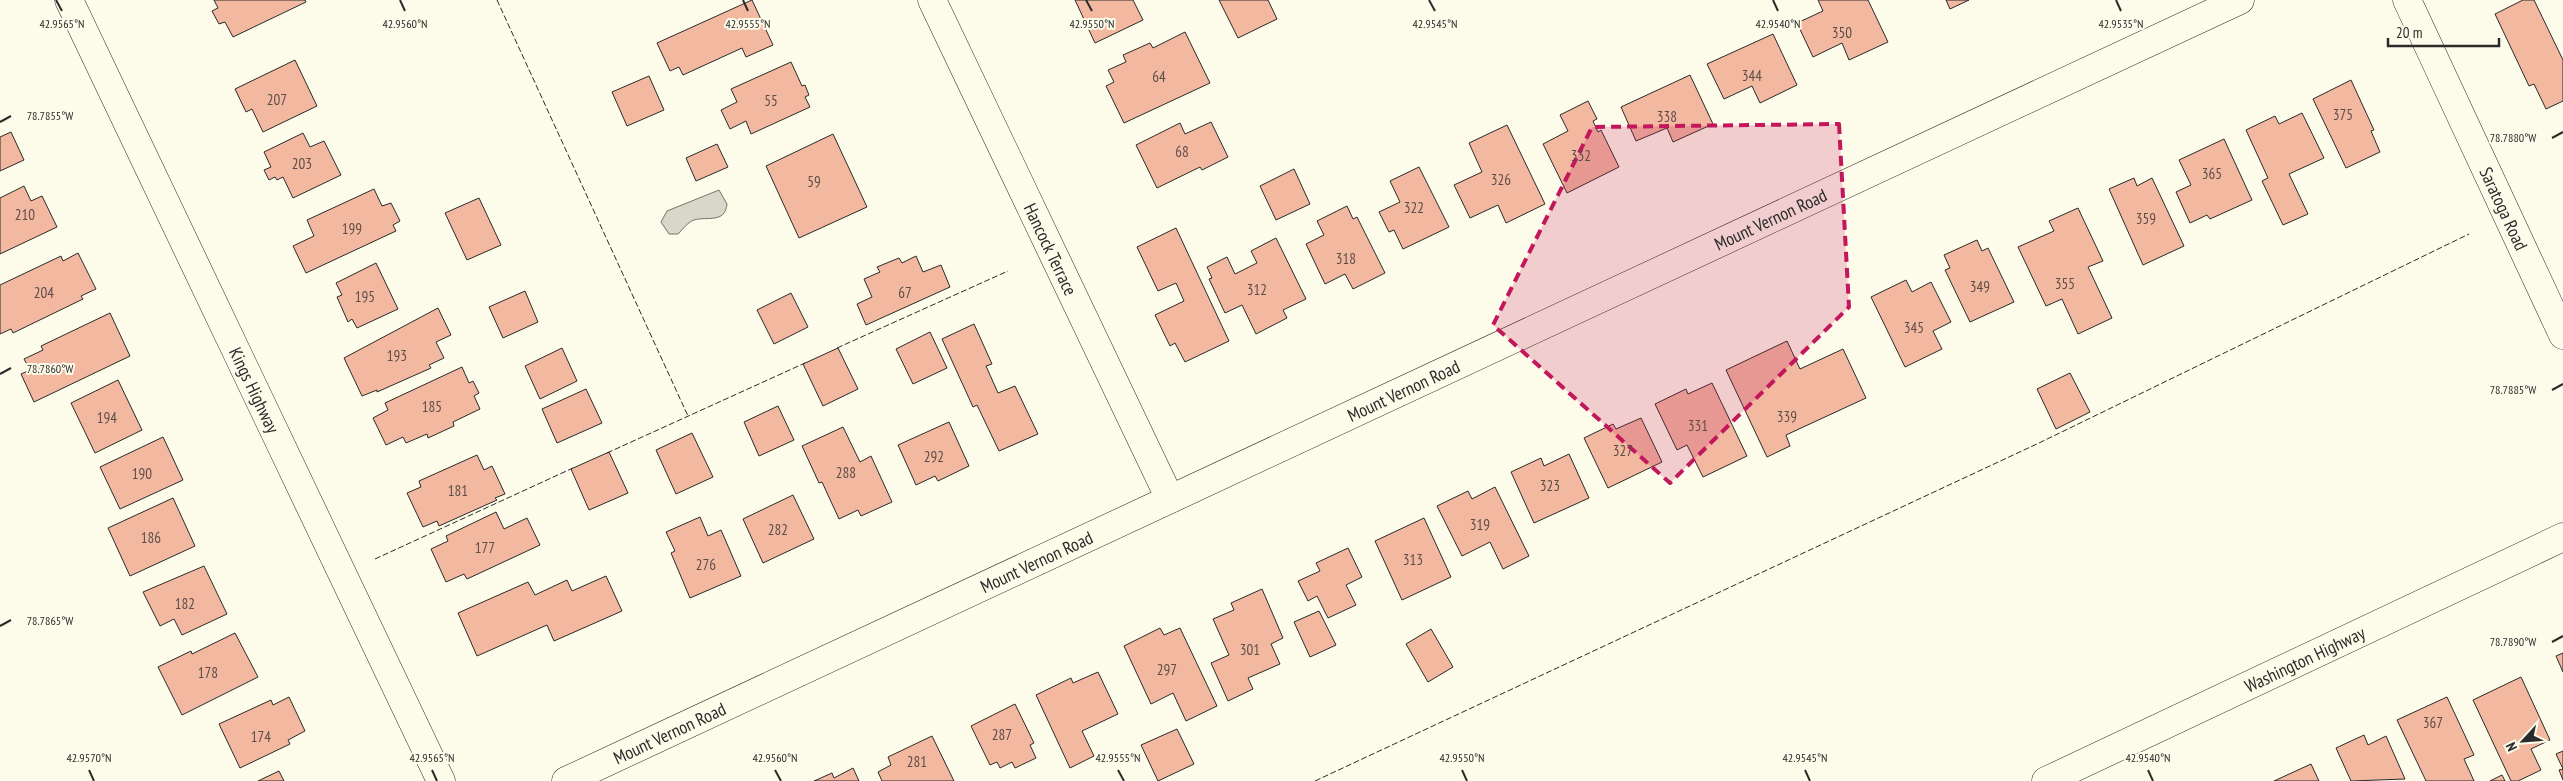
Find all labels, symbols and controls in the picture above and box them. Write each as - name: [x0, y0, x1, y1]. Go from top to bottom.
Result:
- scale bar: [2388, 15, 2499, 47]
- text: 42.9565°N: [39, 16, 85, 31]
- text: 42.9560°N: [382, 16, 428, 31]
- text: 42.9555°N: [725, 16, 771, 31]
- text: 42.9550°N: [1069, 16, 1115, 31]
- text: 42.9545°N: [1412, 16, 1458, 31]
- text: 42.9540°N: [1755, 16, 1801, 31]
- text: 42.9535°N: [2098, 16, 2144, 31]
- house number: 350: [1832, 23, 1852, 42]
- text: 20 m: [2396, 23, 2422, 42]
- house number: 344: [1742, 66, 1762, 85]
- house number: 64: [1152, 67, 1166, 86]
- house number: 207: [267, 90, 287, 109]
- house number: 55: [764, 91, 778, 110]
- house number: 375: [2333, 105, 2353, 124]
- house number: 338: [1657, 107, 1677, 126]
- text: 78.7855°W: [27, 108, 73, 123]
- text: 78.7880°W: [2490, 130, 2536, 145]
- house number: 68: [1175, 142, 1189, 161]
- house number: 332: [1571, 146, 1591, 165]
- house number: 203: [292, 154, 312, 173]
- street label: Saratoga Road: [2475, 163, 2533, 254]
- house number: 365: [2202, 164, 2222, 183]
- house number: 326: [1491, 170, 1511, 189]
- house number: 59: [807, 172, 821, 191]
- street label: Mount Vernon Road: [1711, 183, 1830, 255]
- house number: 322: [1404, 198, 1424, 217]
- street label: Hancock Terrace: [1019, 199, 1083, 299]
- house number: 210: [15, 205, 35, 224]
- house number: 359: [2136, 209, 2156, 228]
- house number: 199: [342, 219, 362, 238]
- house number: 318: [1336, 249, 1356, 268]
- house number: 355: [2055, 274, 2075, 293]
- house number: 349: [1970, 277, 1990, 296]
- house number: 312: [1247, 280, 1267, 299]
- house number: 204: [34, 283, 54, 302]
- house number: 67: [898, 283, 912, 302]
- house number: 195: [355, 287, 375, 306]
- house number: 345: [1904, 318, 1924, 337]
- street label: Kings Highway: [225, 343, 285, 437]
- house number: 193: [387, 346, 407, 365]
- street label: Mount Vernon Road: [1344, 354, 1463, 426]
- text: 78.7860°W: [27, 361, 73, 376]
- text: 78.7885°W: [2490, 382, 2536, 397]
- house number: 185: [422, 397, 442, 416]
- house number: 339: [1777, 407, 1797, 426]
- house number: 194: [97, 408, 117, 427]
- house number: 331: [1688, 416, 1708, 435]
- house number: 327: [1613, 441, 1633, 460]
- house number: 292: [924, 447, 944, 466]
- house number: 288: [836, 463, 856, 482]
- house number: 190: [132, 464, 152, 483]
- house number: 323: [1540, 476, 1560, 495]
- house number: 181: [448, 481, 468, 500]
- house number: 319: [1470, 515, 1490, 534]
- house number: 282: [768, 520, 788, 539]
- street label: Mount Vernon Road: [977, 526, 1096, 598]
- house number: 186: [141, 528, 161, 547]
- house number: 177: [475, 538, 495, 557]
- house number: 313: [1403, 550, 1423, 569]
- house number: 276: [696, 555, 716, 574]
- house number: 182: [175, 594, 195, 613]
- text: 78.7865°W: [27, 613, 73, 628]
- street label: Washington Highway: [2241, 621, 2369, 697]
- text: 78.7890°W: [2490, 634, 2536, 649]
- house number: 301: [1240, 640, 1260, 659]
- house number: 297: [1157, 660, 1177, 679]
- house number: 178: [198, 663, 218, 682]
- street label: Mount Vernon Road: [609, 697, 729, 769]
- house number: 367: [2423, 713, 2443, 732]
- north arrow: [2498, 716, 2548, 766]
- house number: 287: [992, 725, 1012, 744]
- house number: 174: [251, 727, 271, 746]
- text: N: [2502, 739, 2521, 754]
- text: 42.9570°N: [66, 750, 112, 765]
- text: 42.9565°N: [409, 750, 455, 765]
- text: 42.9560°N: [752, 750, 798, 765]
- text: 42.9555°N: [1095, 750, 1141, 765]
- text: 42.9550°N: [1439, 750, 1485, 765]
- text: 42.9545°N: [1782, 750, 1828, 765]
- text: 42.9540°N: [2125, 750, 2171, 765]
- house number: 281: [907, 752, 927, 771]

